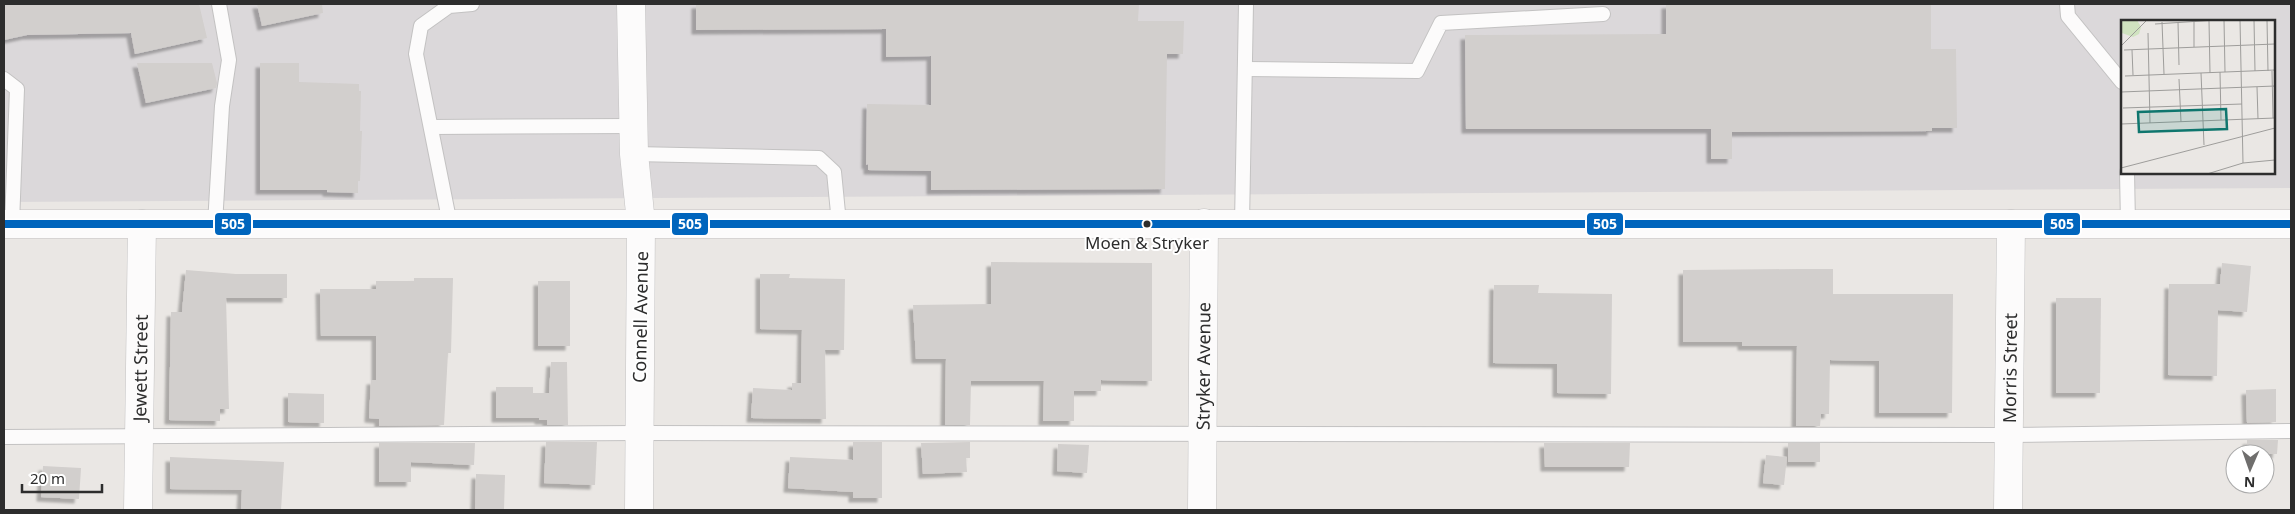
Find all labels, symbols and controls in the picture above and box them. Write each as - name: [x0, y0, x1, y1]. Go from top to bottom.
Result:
- inset map: [2121, 20, 2275, 174]
- line badge: 505: [214, 212, 252, 236]
- line badge: 505: [671, 212, 709, 236]
- line badge: 505: [1586, 212, 1624, 236]
- line badge: 505: [2043, 212, 2081, 236]
- text: 505: [221, 214, 245, 233]
- text: 505: [678, 214, 702, 233]
- text: 505: [1593, 214, 1617, 233]
- text: 505: [2050, 214, 2074, 233]
- marker: Moen & Stryker: [1142, 219, 1152, 229]
- place label: Moen & Stryker: [1085, 231, 1209, 254]
- street label: Connell Avenue: [627, 251, 653, 383]
- street label: Stryker Avenue: [1191, 302, 1215, 430]
- street label: Morris Street: [1997, 312, 2022, 423]
- street label: Jewett Street: [127, 314, 153, 424]
- north arrow: [2225, 444, 2275, 494]
- scale bar: [22, 462, 102, 494]
- text: 20 m: [30, 468, 65, 488]
- text: N: [2244, 473, 2256, 492]

